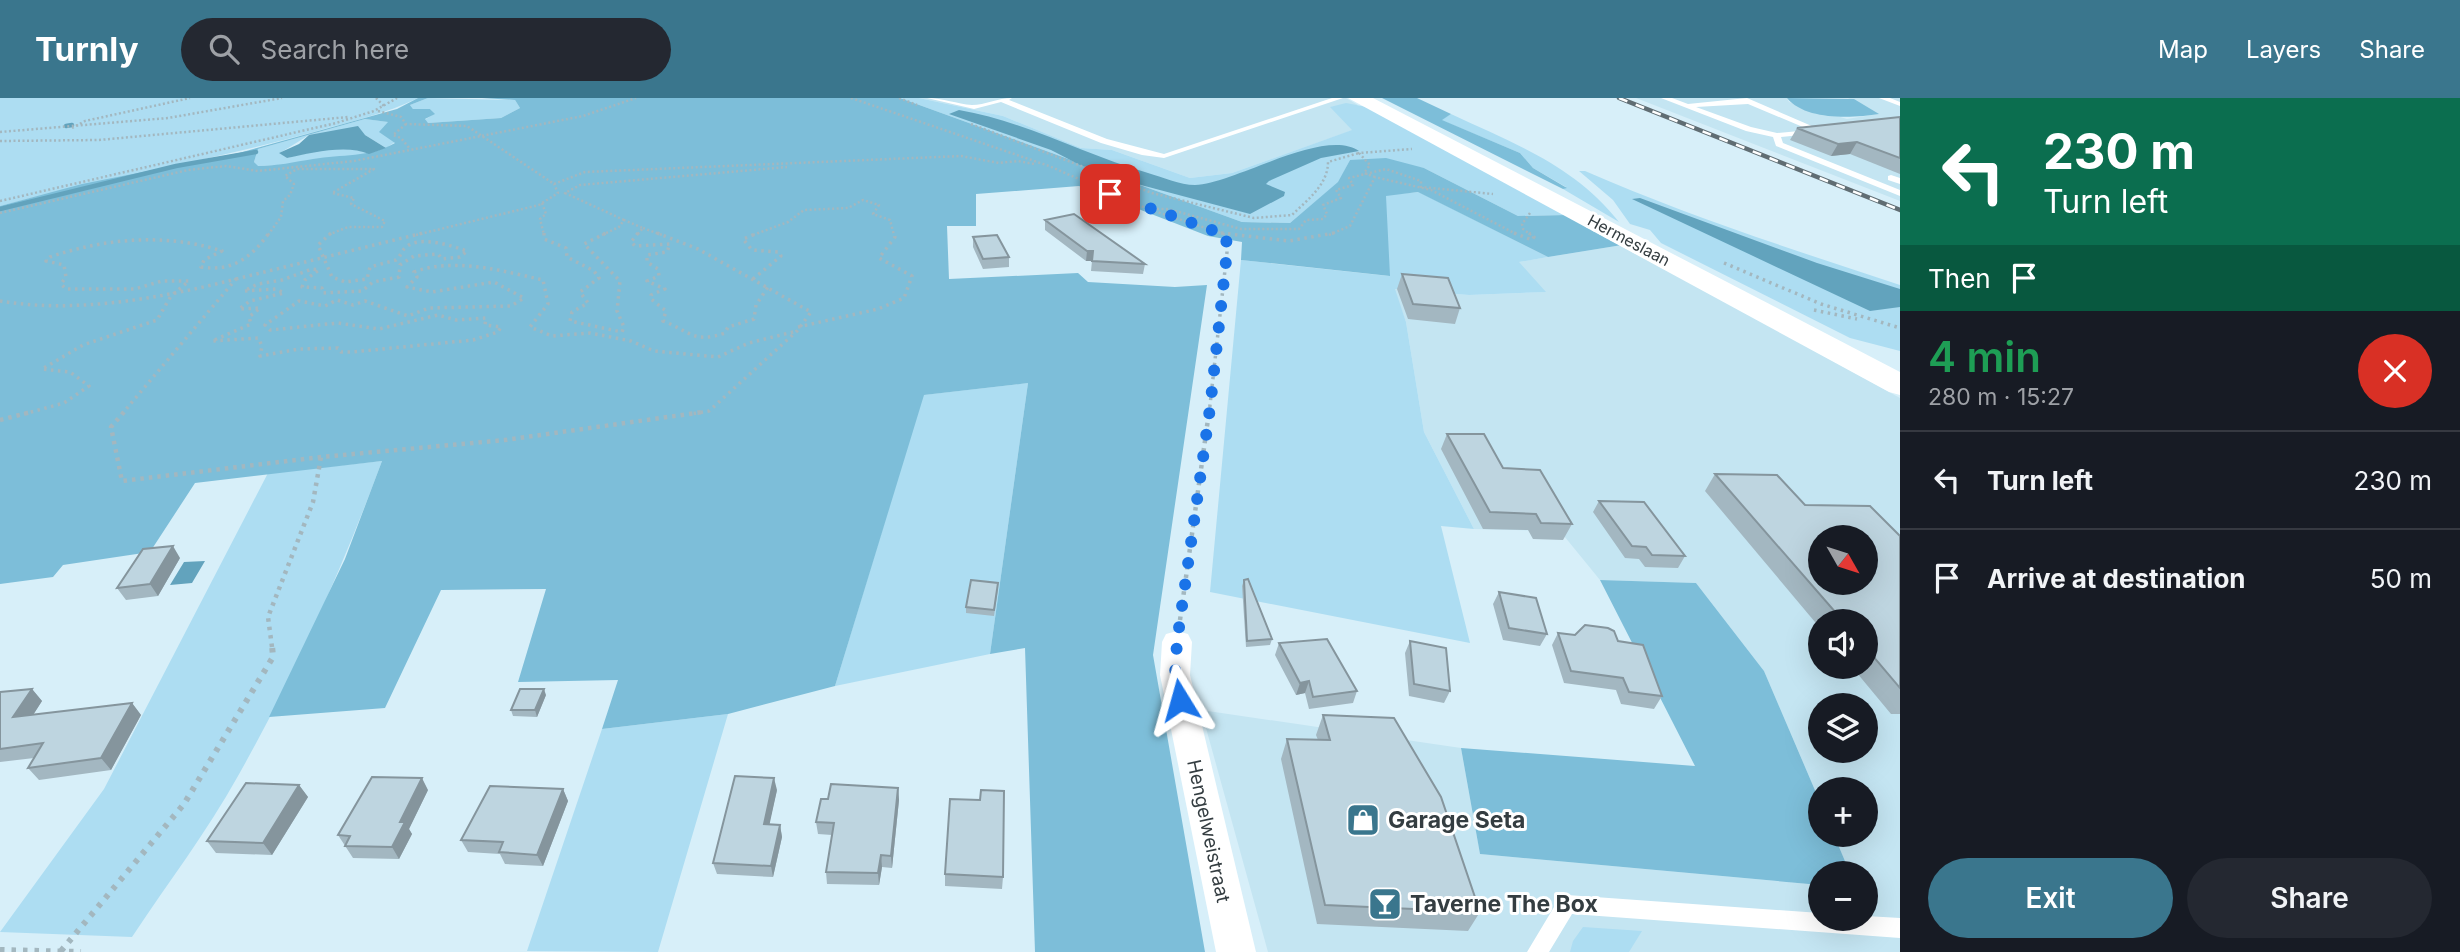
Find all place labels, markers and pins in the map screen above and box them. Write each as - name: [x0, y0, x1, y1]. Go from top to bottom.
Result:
- pin: [1080, 164, 1140, 224]
- shop icon: Garage Seta: [1344, 801, 1382, 839]
- place label: Garage Seta: [1388, 806, 1525, 834]
- bar icon: Taverne The Box: [1366, 885, 1404, 923]
- place label: Taverne The Box: [1410, 890, 1598, 918]

